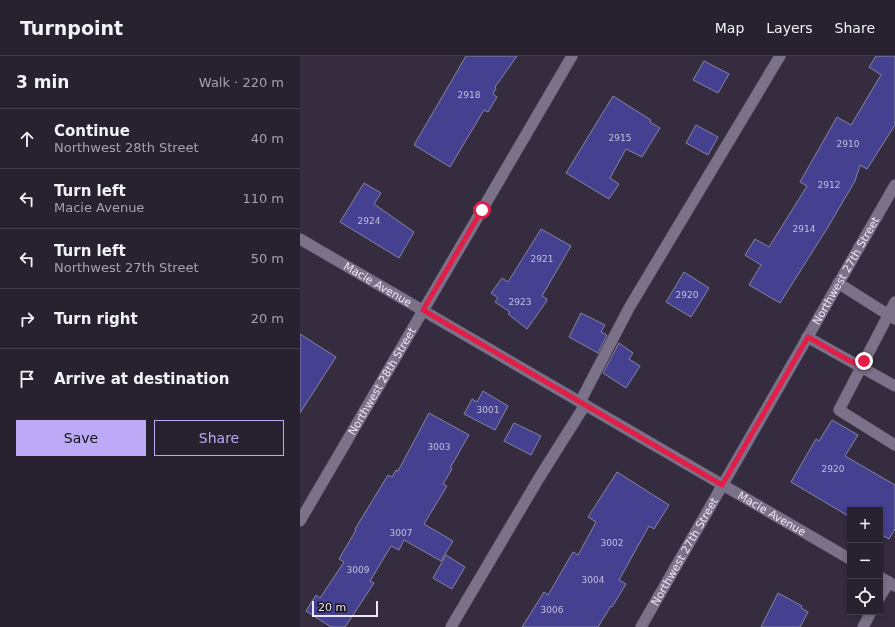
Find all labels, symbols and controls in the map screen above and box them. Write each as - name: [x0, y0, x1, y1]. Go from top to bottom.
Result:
- text: Turnpoint: [20, 17, 123, 39]
- text: Map: [715, 20, 744, 36]
- text: Layers: [766, 20, 813, 36]
- text: Share: [835, 20, 875, 36]
- text: 3 min: [16, 72, 69, 92]
- text: Walk · 220 m: [199, 75, 284, 90]
- house number: 2918: [458, 90, 481, 100]
- text: Continue: [54, 122, 130, 140]
- icon: ahead: [16, 128, 38, 150]
- text: 40 m: [251, 131, 284, 146]
- house number: 2915: [609, 133, 631, 143]
- house number: 2910: [837, 139, 860, 149]
- text: Northwest 28th Street: [54, 140, 199, 155]
- house number: 2912: [818, 180, 840, 190]
- text: Turn left: [54, 182, 126, 200]
- icon: left: [16, 188, 38, 210]
- text: 110 m: [242, 191, 284, 206]
- text: Macie Avenue: [54, 200, 144, 215]
- route start: [473, 201, 491, 219]
- street label: Northwest 27th Street: [810, 214, 883, 327]
- house number: 2924: [358, 216, 381, 226]
- house number: 2914: [793, 224, 816, 234]
- text: Turn left: [54, 242, 126, 260]
- icon: left: [16, 248, 38, 270]
- text: 50 m: [251, 251, 284, 266]
- house number: 2921: [531, 254, 553, 264]
- text: Northwest 27th Street: [54, 260, 199, 275]
- street label: Macie Avenue: [341, 260, 414, 310]
- house number: 2920: [676, 290, 699, 300]
- house number: 2923: [509, 297, 531, 307]
- icon: right: [16, 308, 38, 330]
- text: Turn right: [54, 310, 138, 328]
- text: 20 m: [251, 311, 284, 326]
- street label: Northwest 28th Street: [346, 325, 419, 438]
- route end: [855, 352, 873, 370]
- icon: arrive: [16, 368, 38, 390]
- text: Arrive at destination: [54, 370, 229, 388]
- house number: 3001: [477, 405, 499, 415]
- button: Save: [16, 420, 146, 456]
- button: Share: [154, 420, 284, 456]
- house number: 3003: [428, 442, 450, 452]
- house number: 2920: [822, 464, 845, 474]
- street label: Macie Avenue: [735, 489, 808, 539]
- street label: Northwest 27th Street: [649, 495, 721, 608]
- map controls: [847, 507, 883, 615]
- button: +: [847, 507, 883, 543]
- house number: 3007: [390, 528, 412, 538]
- house number: 3002: [601, 538, 623, 548]
- button: −: [847, 543, 883, 579]
- house number: 3009: [347, 565, 370, 575]
- house number: 3004: [582, 575, 605, 585]
- button: locate: [847, 579, 883, 615]
- scale bar: [312, 599, 378, 618]
- text: 20 m: [318, 601, 346, 614]
- house number: 3006: [541, 605, 564, 615]

